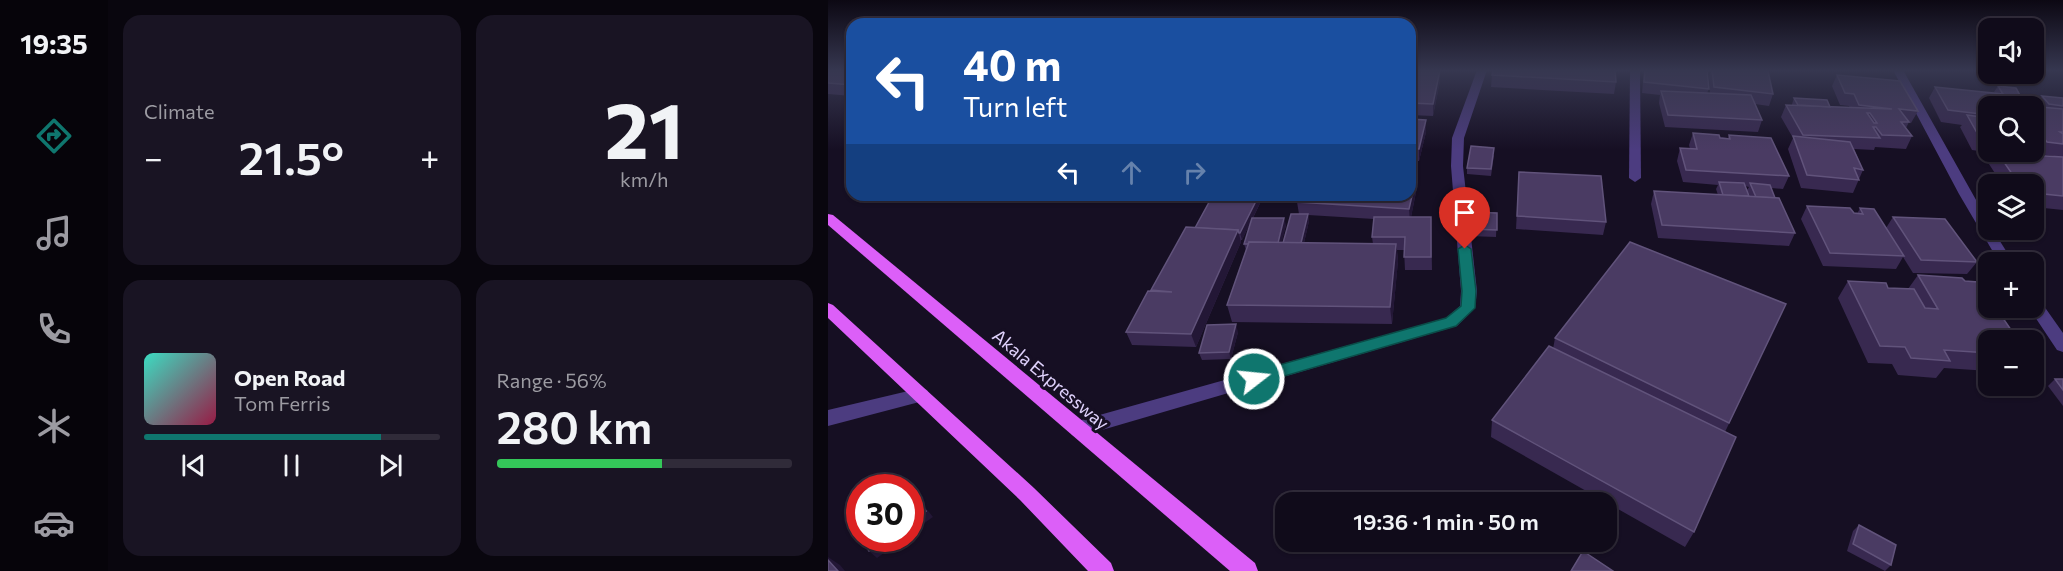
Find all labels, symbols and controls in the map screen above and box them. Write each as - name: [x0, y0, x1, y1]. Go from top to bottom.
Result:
- map controls: [1978, 18, 2044, 396]
- button: sound: [1978, 18, 2044, 84]
- text: 19:35: [20, 27, 88, 60]
- text: 40 m: [963, 38, 1061, 90]
- icon: left: [864, 42, 942, 120]
- text: 21: [604, 80, 684, 175]
- text: Turn left: [963, 90, 1067, 123]
- button: search: [1978, 96, 2044, 162]
- text: Climate: [144, 99, 214, 123]
- icon: directions: [33, 115, 75, 157]
- text: 21.5°: [239, 129, 344, 184]
- text: −: [144, 136, 163, 177]
- text: +: [420, 136, 439, 177]
- icon: left: [1052, 156, 1085, 189]
- icon: ahead: [1115, 156, 1148, 189]
- icon: right: [1178, 156, 1211, 189]
- text: km/h: [620, 167, 669, 191]
- button: layers: [1978, 174, 2044, 240]
- pin: [1439, 187, 1490, 249]
- icon: arrive: [1448, 196, 1481, 229]
- icon: music: [33, 212, 75, 254]
- button: +: [1978, 252, 2044, 318]
- icon: phone: [33, 308, 75, 350]
- street label: Akala Expressway: [988, 324, 1114, 434]
- button: −: [1978, 330, 2044, 396]
- position arrow: [1222, 347, 1286, 411]
- text: Open Road: [234, 364, 345, 391]
- text: Range · 56%: [497, 368, 607, 392]
- text: Tom Ferris: [234, 391, 330, 415]
- text: 280 km: [497, 398, 652, 453]
- icon: climate: [33, 405, 75, 447]
- icon: previous: [177, 449, 210, 482]
- icon: pause: [275, 449, 308, 482]
- icon: next: [374, 449, 407, 482]
- speed limit sign: 30: [846, 474, 924, 552]
- icon: car: [33, 502, 75, 544]
- text: 19:36 · 1 min · 50 m: [1353, 508, 1539, 535]

